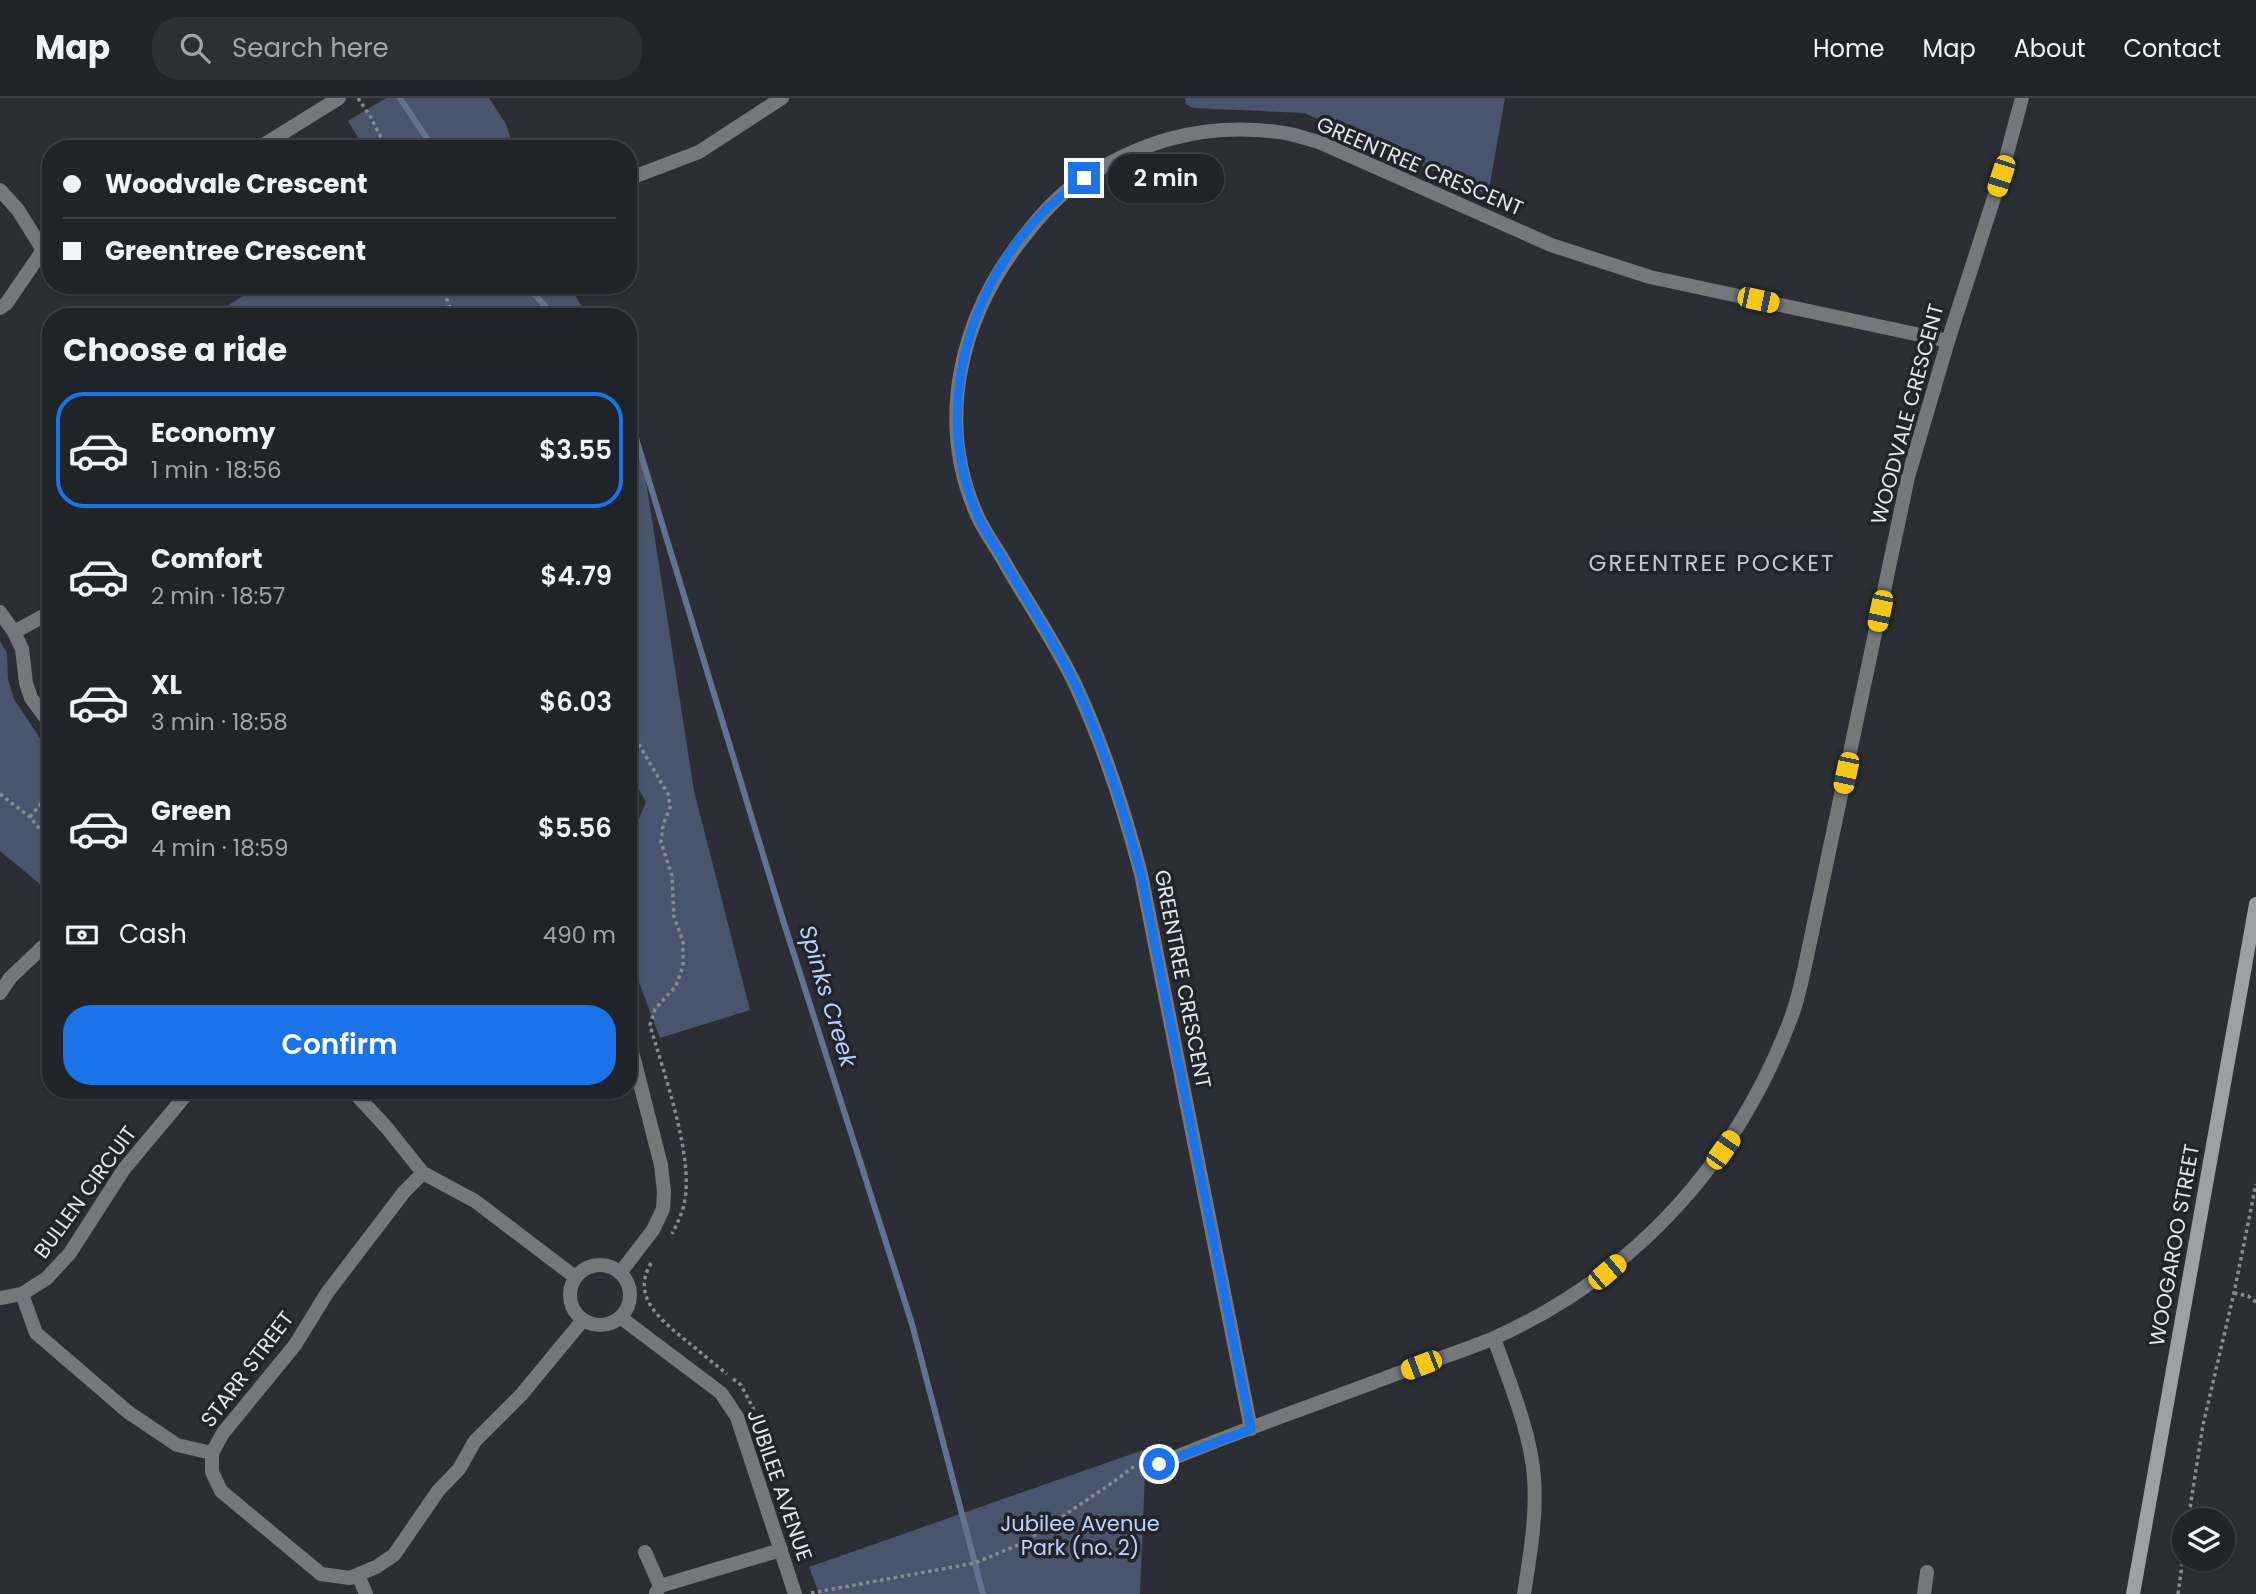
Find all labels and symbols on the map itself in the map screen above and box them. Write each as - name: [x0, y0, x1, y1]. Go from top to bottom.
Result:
- street label: GREENTREE CRESCENT: [1312, 109, 1528, 223]
- car: [1985, 153, 2018, 199]
- callout: 2 min: [1108, 154, 1224, 202]
- route end: [1068, 162, 1100, 194]
- car: [1736, 285, 1781, 315]
- street label: WOODVALE CRESCENT: [1864, 300, 1950, 528]
- district label: GREENTREE POCKET: [1589, 547, 1835, 579]
- car: [1866, 588, 1895, 634]
- car: [1832, 750, 1861, 796]
- street label: GREENTREE CRESCENT: [1148, 867, 1218, 1091]
- water label: Spinks Creek: [791, 921, 865, 1072]
- street label: BULLEN CIRCUIT: [27, 1120, 143, 1264]
- car: [1703, 1127, 1744, 1173]
- street label: WOOGAROO STREET: [2142, 1142, 2206, 1348]
- car: [1585, 1250, 1630, 1294]
- street label: STARR STREET: [194, 1305, 300, 1433]
- car: [1398, 1348, 1445, 1382]
- street label: JUBILEE AVENUE: [741, 1405, 819, 1565]
- route start: [1143, 1448, 1175, 1480]
- park label: Jubilee Avenue Park (no. 2): [1000, 1509, 1160, 1562]

